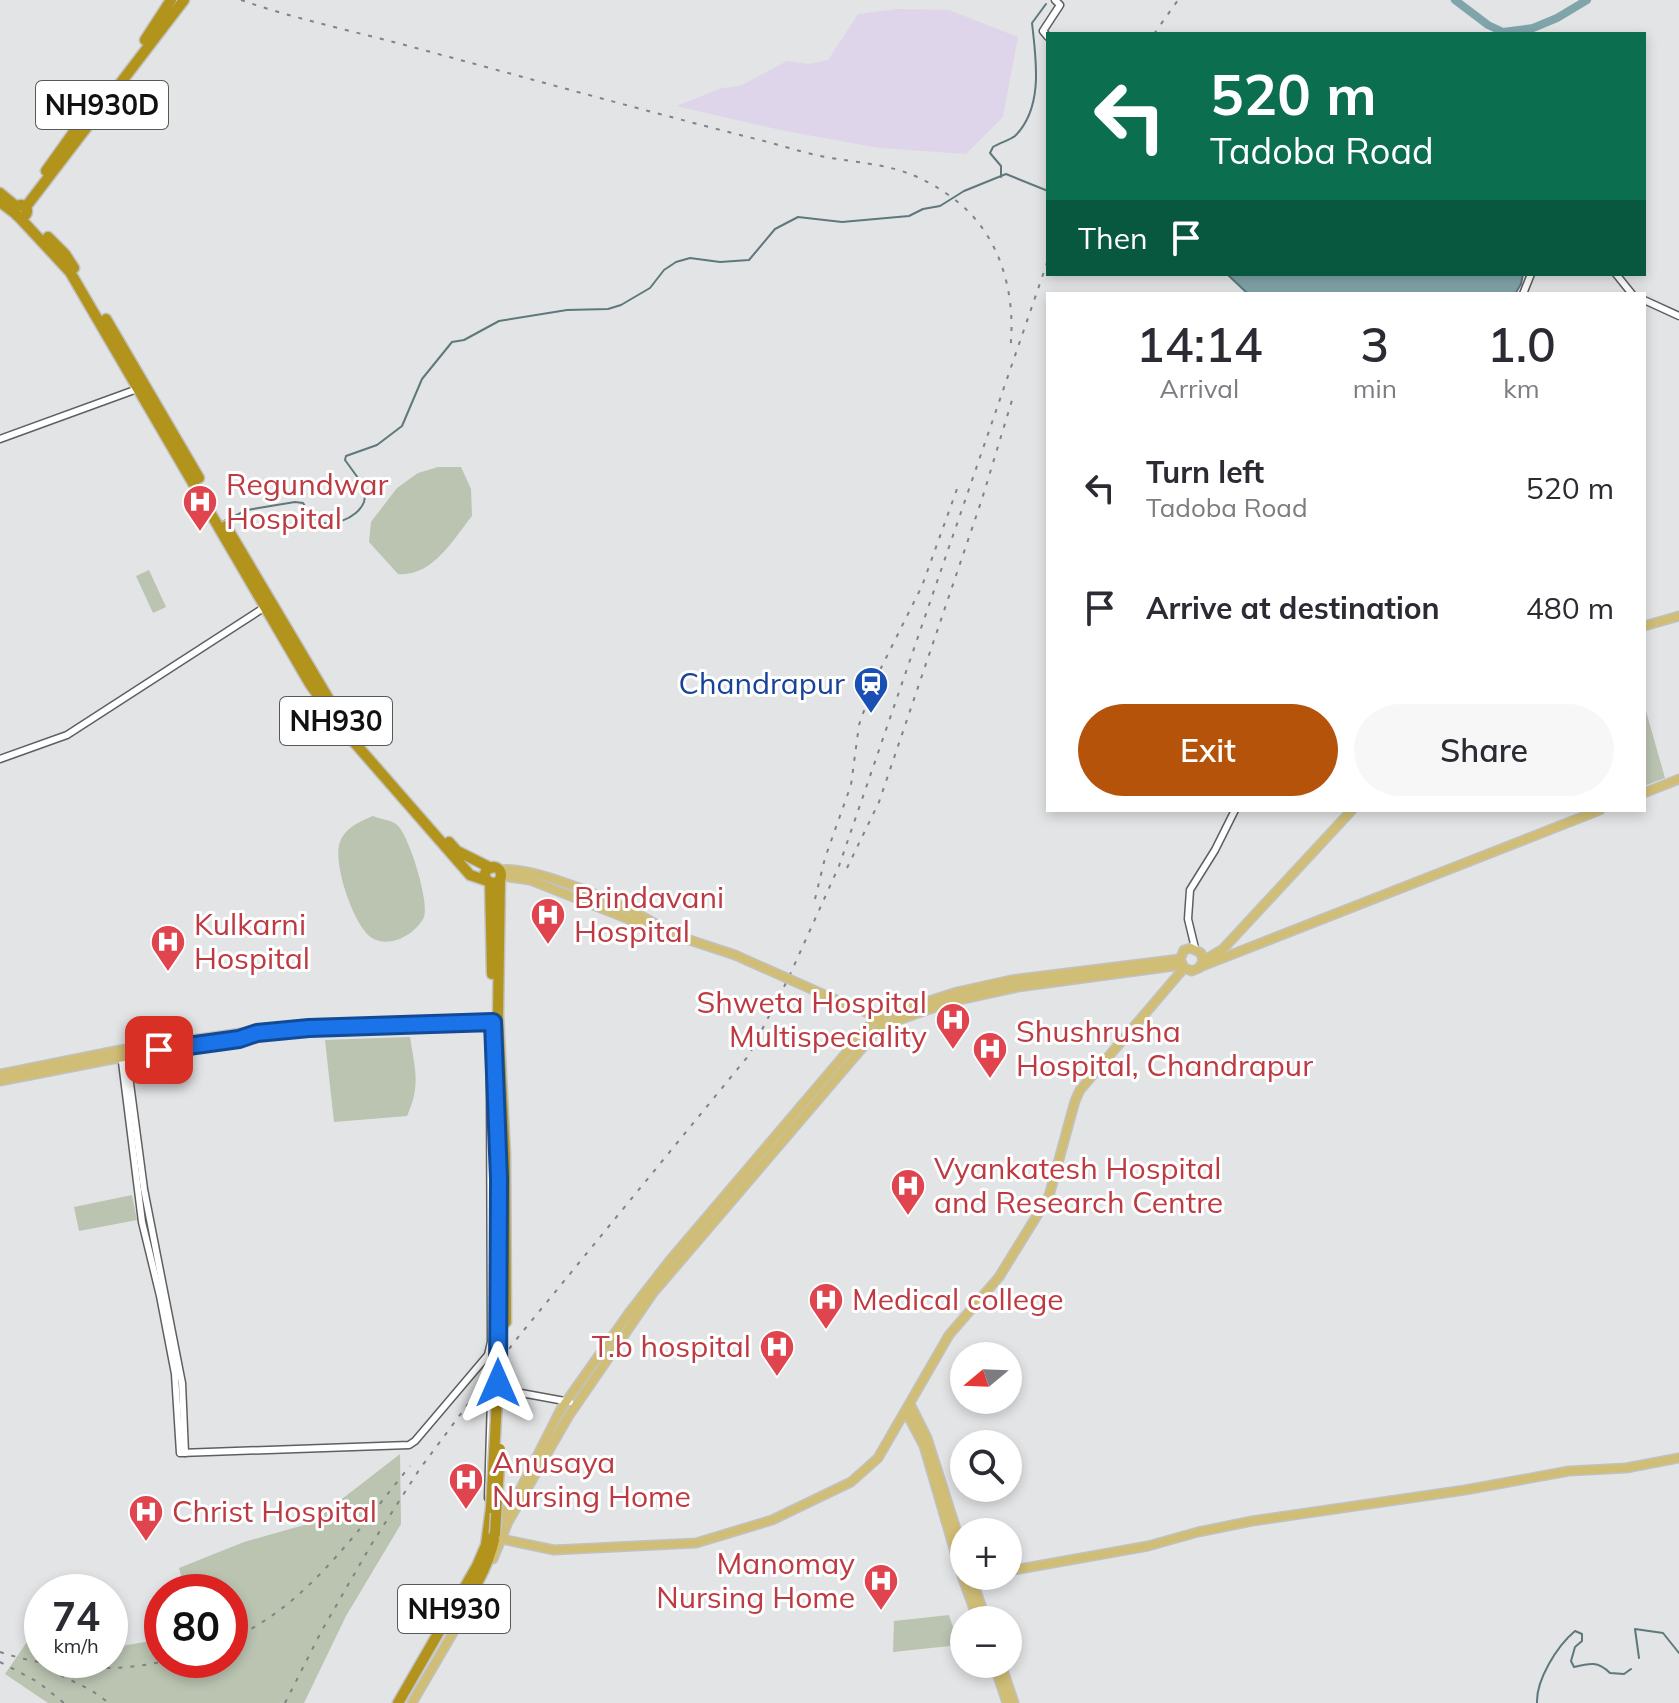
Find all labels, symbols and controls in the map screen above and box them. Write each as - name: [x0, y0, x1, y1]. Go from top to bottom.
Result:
- text: 520 m: [1210, 59, 1377, 129]
- icon: left: [1078, 64, 1182, 168]
- road number: NH930D: [36, 81, 168, 129]
- text: Tadoba Road: [1210, 128, 1434, 173]
- icon: arrive: [1164, 216, 1208, 260]
- text: Then: [1078, 219, 1148, 257]
- text: 14:14: [1136, 314, 1263, 374]
- text: 3: [1360, 314, 1389, 374]
- text: 1.0: [1487, 314, 1556, 374]
- text: Arrival: [1160, 372, 1239, 405]
- text: min: [1353, 372, 1397, 405]
- text: km: [1503, 372, 1540, 405]
- text: Turn left: [1146, 453, 1264, 491]
- place label: Regundwar Hospital: [226, 465, 388, 537]
- icon: left: [1078, 466, 1122, 510]
- text: 520 m: [1526, 469, 1614, 507]
- hospital icon: Regundwar Hospital: [181, 483, 219, 533]
- text: Tadoba Road: [1146, 491, 1308, 524]
- icon: arrive: [1078, 586, 1122, 630]
- text: Arrive at destination: [1146, 589, 1440, 627]
- text: 480 m: [1526, 589, 1614, 627]
- place label: Chandrapur: [678, 664, 845, 702]
- station icon: Chandrapur: [852, 665, 890, 715]
- road number: NH930: [280, 697, 392, 745]
- button: Exit: [1078, 704, 1338, 796]
- button: Share: [1354, 704, 1614, 796]
- place label: Brindavani Hospital: [574, 878, 724, 950]
- hospital icon: Brindavani Hospital: [529, 896, 567, 946]
- place label: Kulkarni Hospital: [194, 905, 310, 977]
- hospital icon: Kulkarni Hospital: [149, 923, 187, 973]
- place label: Shweta Hospital Multispeciality: [697, 983, 927, 1055]
- hospital icon: Shweta Hospital Multispeciality: [934, 1001, 972, 1051]
- place label: Shushrusha Hospital, Chandrapur: [1016, 1012, 1313, 1084]
- pin: [125, 1016, 193, 1084]
- icon: arrive: [137, 1028, 181, 1072]
- hospital icon: Shushrusha Hospital, Chandrapur: [971, 1030, 1009, 1080]
- place label: Vyankatesh Hospital and Research Centre: [934, 1149, 1223, 1221]
- hospital icon: Vyankatesh Hospital and Research Centre: [889, 1167, 927, 1217]
- place label: Medical college: [852, 1280, 1064, 1318]
- hospital icon: Medical college: [807, 1281, 845, 1331]
- place label: T.b hospital: [592, 1327, 751, 1365]
- hospital icon: T.b hospital: [758, 1328, 796, 1378]
- position arrow: [456, 1341, 540, 1425]
- north arrow: [950, 1342, 1022, 1414]
- map controls: [950, 1342, 1022, 1678]
- button: search: [950, 1430, 1022, 1502]
- place label: Anusaya Nursing Home: [492, 1443, 691, 1515]
- hospital icon: Anusaya Nursing Home: [447, 1461, 485, 1511]
- place label: Christ Hospital: [172, 1492, 377, 1530]
- hospital icon: Christ Hospital: [127, 1493, 165, 1543]
- button: +: [950, 1518, 1022, 1590]
- place label: Manomay Nursing Home: [656, 1544, 855, 1616]
- hospital icon: Manomay Nursing Home: [862, 1562, 900, 1612]
- speed limit sign: 80: [144, 1574, 248, 1678]
- road number: NH930: [398, 1585, 510, 1633]
- text: 74: [52, 1591, 100, 1641]
- button: −: [950, 1606, 1022, 1678]
- text: km/h: [53, 1633, 99, 1658]

